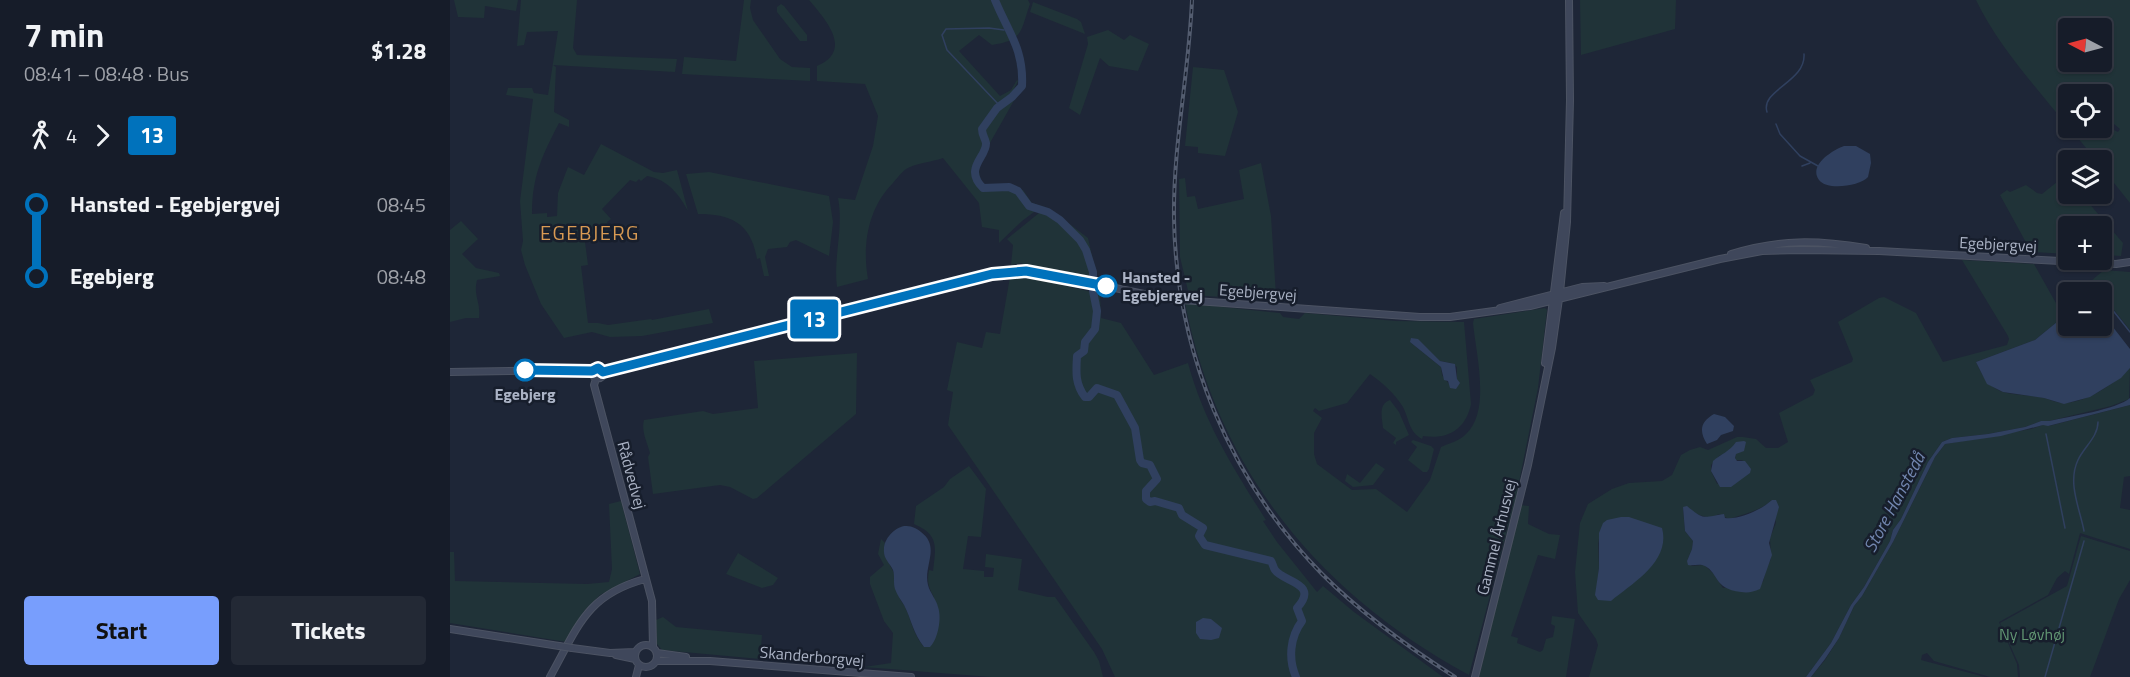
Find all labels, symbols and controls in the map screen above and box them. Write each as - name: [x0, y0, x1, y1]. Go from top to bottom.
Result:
- text: 7 min: [24, 10, 104, 60]
- north arrow: [2058, 18, 2112, 72]
- map controls: [2058, 18, 2112, 336]
- text: $1.28: [371, 34, 426, 68]
- text: 08:41 – 08:48 · Bus: [24, 58, 189, 89]
- button: locate: [2058, 84, 2112, 138]
- icon: walk: [24, 119, 57, 152]
- icon: forward: [86, 119, 119, 152]
- text: 13: [140, 119, 164, 151]
- text: 4: [66, 120, 77, 151]
- button: layers: [2058, 150, 2112, 204]
- text: Hansted - Egebjergvej: [70, 187, 280, 221]
- text: 08:45: [377, 189, 426, 220]
- button: +: [2058, 216, 2112, 270]
- district label: EGEBJERG: [540, 217, 640, 248]
- street label: Egebjergvej: [1959, 230, 2037, 258]
- text: Egebjerg: [70, 259, 154, 293]
- text: 08:48: [377, 261, 426, 292]
- place label: Hansted - Egebjergvej: [1122, 265, 1203, 307]
- marker: Hansted - Egebjergvej: [1095, 275, 1117, 297]
- street label: Egebjergvej: [1218, 277, 1298, 307]
- button: −: [2058, 282, 2112, 336]
- line badge: 13: [787, 300, 841, 338]
- text: 13: [802, 303, 826, 335]
- marker: Egebjerg: [514, 359, 536, 381]
- place label: Egebjerg: [495, 382, 556, 406]
- street label: Rådvedvej: [611, 438, 653, 512]
- water label: Store Hanstedå: [1856, 446, 1932, 557]
- street label: Gammel Århusvej: [1470, 477, 1522, 597]
- button: Start: [24, 596, 219, 665]
- button: Tickets: [231, 596, 426, 665]
- park label: Ny Løvhøj: [1999, 622, 2065, 646]
- street label: Skanderborgvej: [759, 639, 865, 673]

